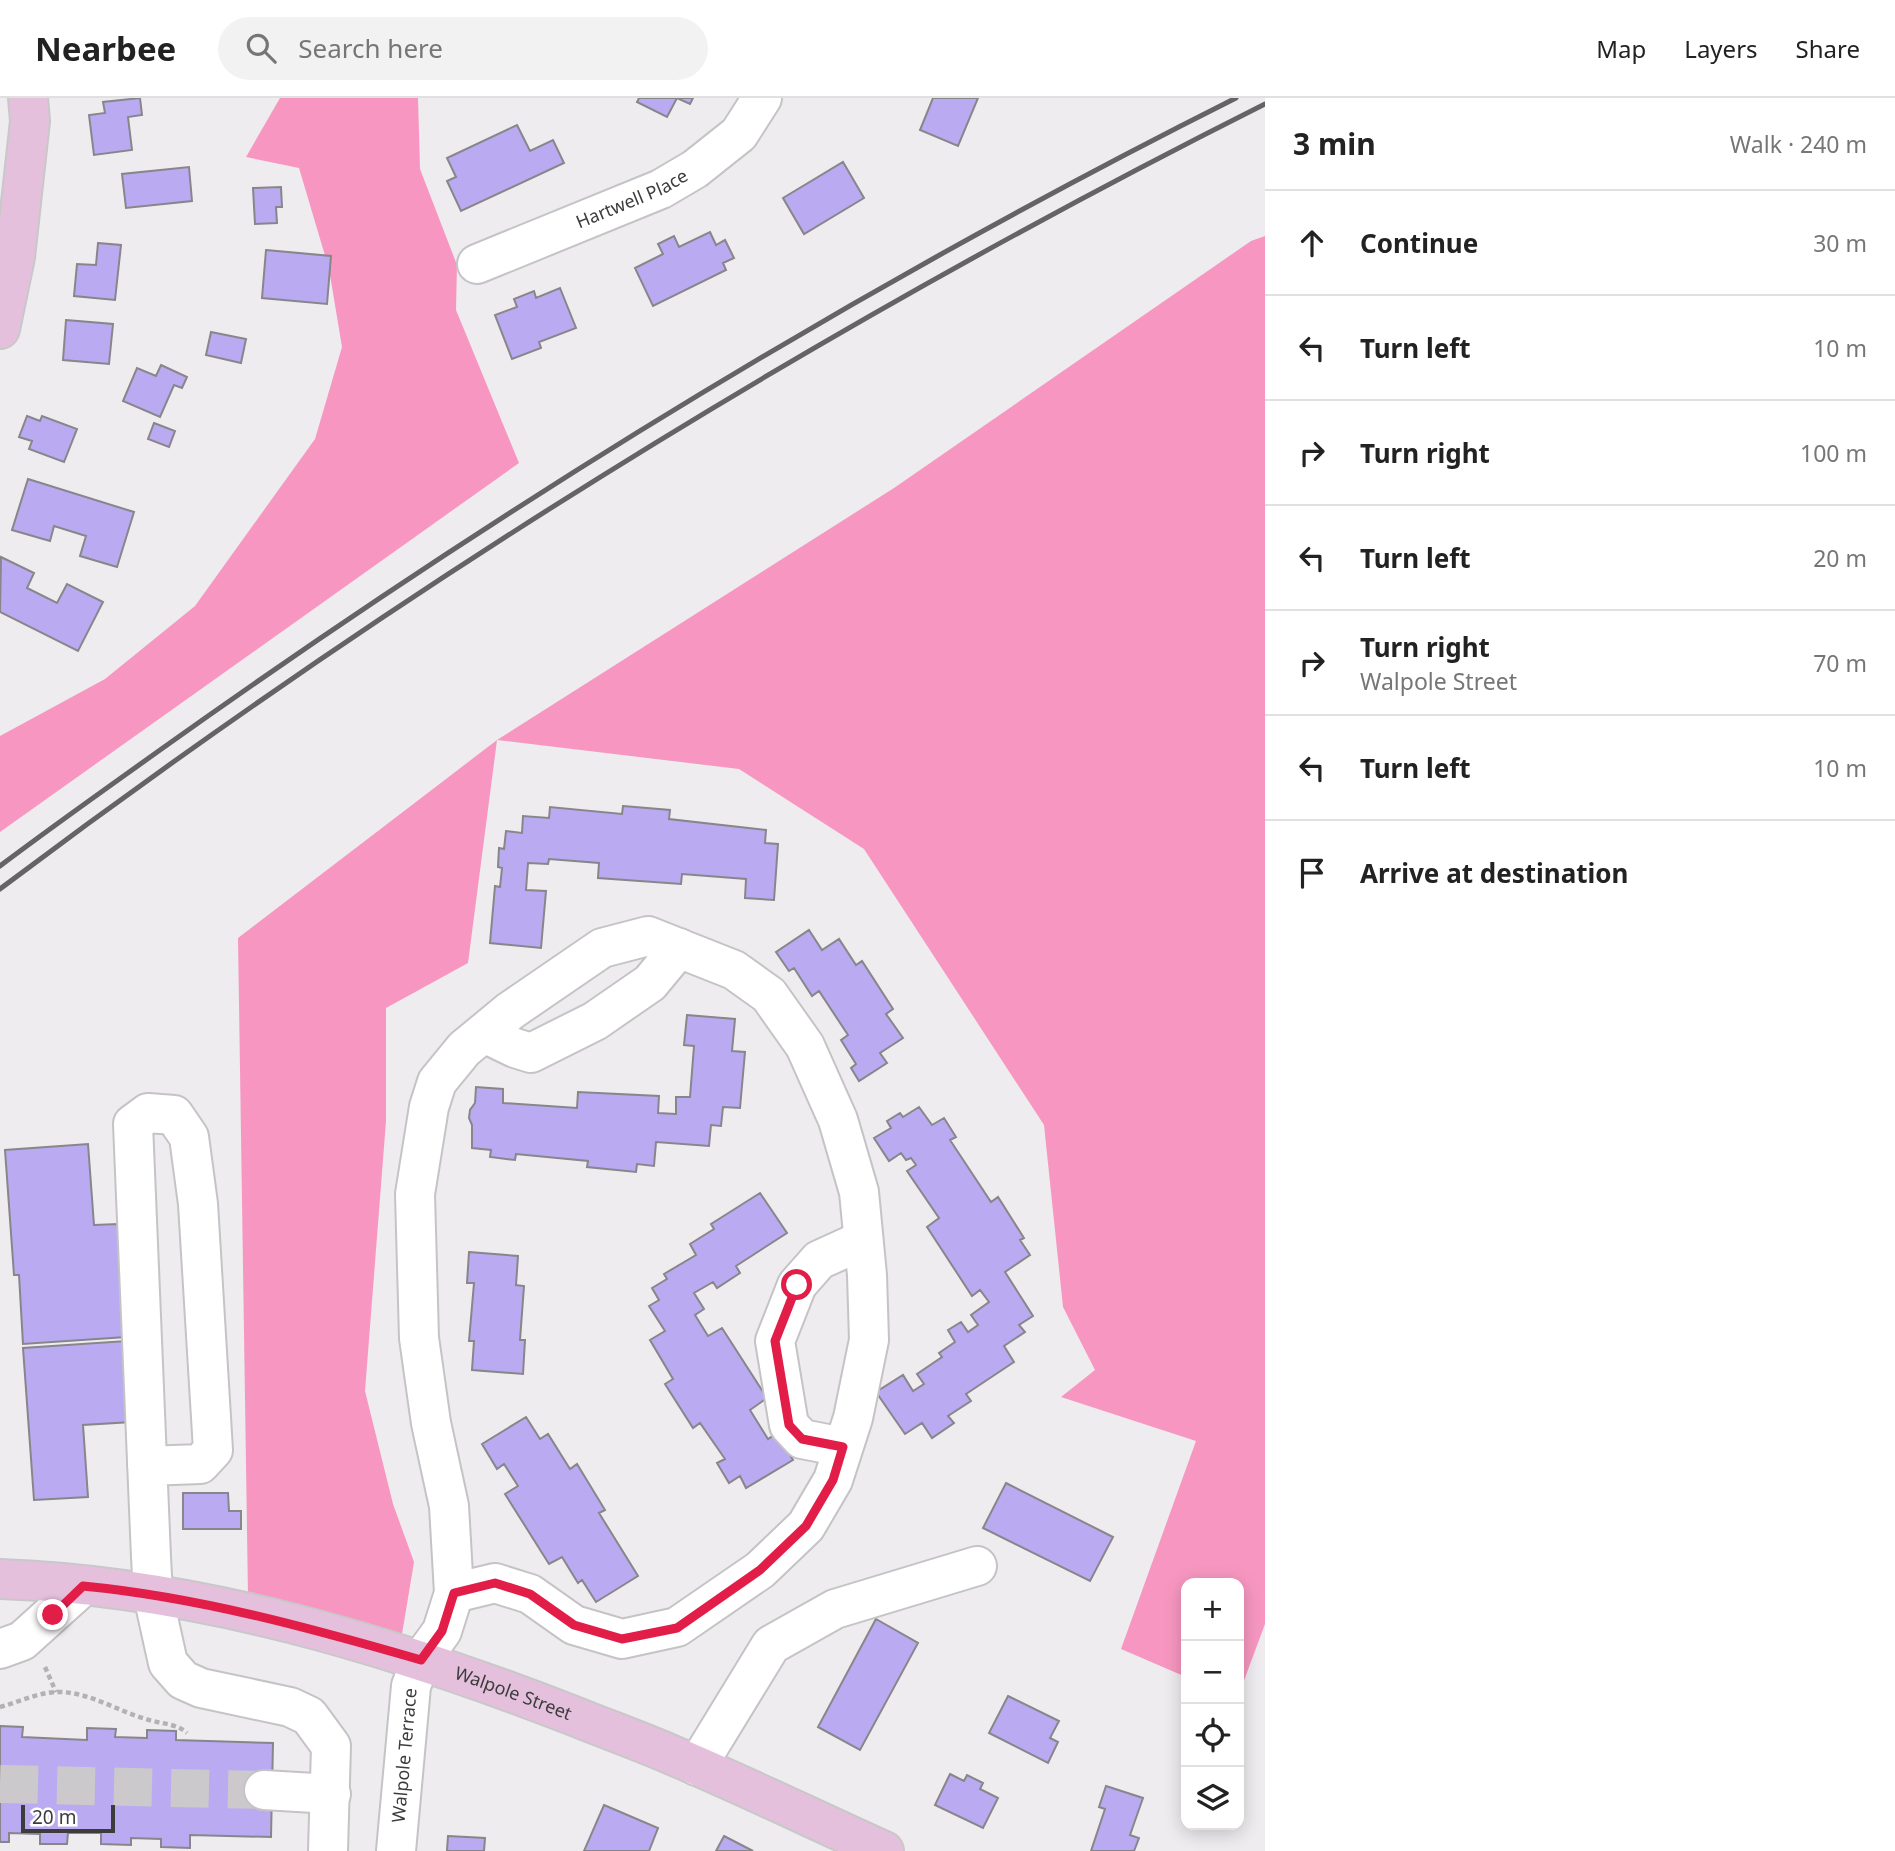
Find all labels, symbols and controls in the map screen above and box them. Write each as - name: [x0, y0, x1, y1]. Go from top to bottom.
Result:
- search box: [218, 17, 708, 80]
- text: Nearbee: [35, 26, 176, 71]
- icon: search: [242, 29, 280, 67]
- text: Search here: [298, 30, 443, 66]
- text: Map: [1596, 32, 1646, 65]
- text: Layers: [1684, 32, 1758, 65]
- text: Share: [1796, 32, 1860, 65]
- text: 3 min: [1293, 123, 1376, 164]
- text: Walk · 240 m: [1730, 128, 1867, 160]
- street label: Hartwell Place: [572, 163, 692, 233]
- icon: ahead: [1293, 224, 1331, 262]
- text: Continue: [1360, 225, 1478, 261]
- text: 30 m: [1813, 227, 1867, 259]
- icon: left: [1293, 329, 1331, 367]
- text: Turn left: [1360, 330, 1471, 366]
- text: 10 m: [1813, 332, 1867, 364]
- icon: right: [1293, 434, 1331, 472]
- text: Turn right: [1360, 435, 1490, 471]
- text: 100 m: [1800, 437, 1867, 469]
- icon: left: [1293, 539, 1331, 577]
- text: Turn left: [1360, 540, 1471, 576]
- text: 20 m: [1813, 542, 1867, 574]
- text: Turn right: [1360, 629, 1490, 665]
- icon: right: [1293, 644, 1331, 682]
- text: 70 m: [1813, 647, 1867, 679]
- text: Walpole Street: [1360, 665, 1517, 697]
- icon: left: [1293, 749, 1331, 787]
- text: Turn left: [1360, 750, 1471, 786]
- text: 10 m: [1813, 752, 1867, 784]
- icon: arrive: [1293, 854, 1331, 892]
- text: Arrive at destination: [1360, 855, 1629, 891]
- route start: [781, 1269, 812, 1300]
- map controls: [1181, 1578, 1244, 1830]
- button: +: [1181, 1578, 1244, 1641]
- route end: [37, 1599, 68, 1630]
- button: −: [1181, 1641, 1244, 1704]
- street label: Walpole Street: [452, 1660, 576, 1725]
- street label: Walpole Terrace: [386, 1687, 422, 1824]
- button: locate: [1181, 1704, 1244, 1767]
- button: layers: [1181, 1767, 1244, 1830]
- scale bar: [21, 1802, 116, 1834]
- text: 20 m: [32, 1804, 76, 1830]

